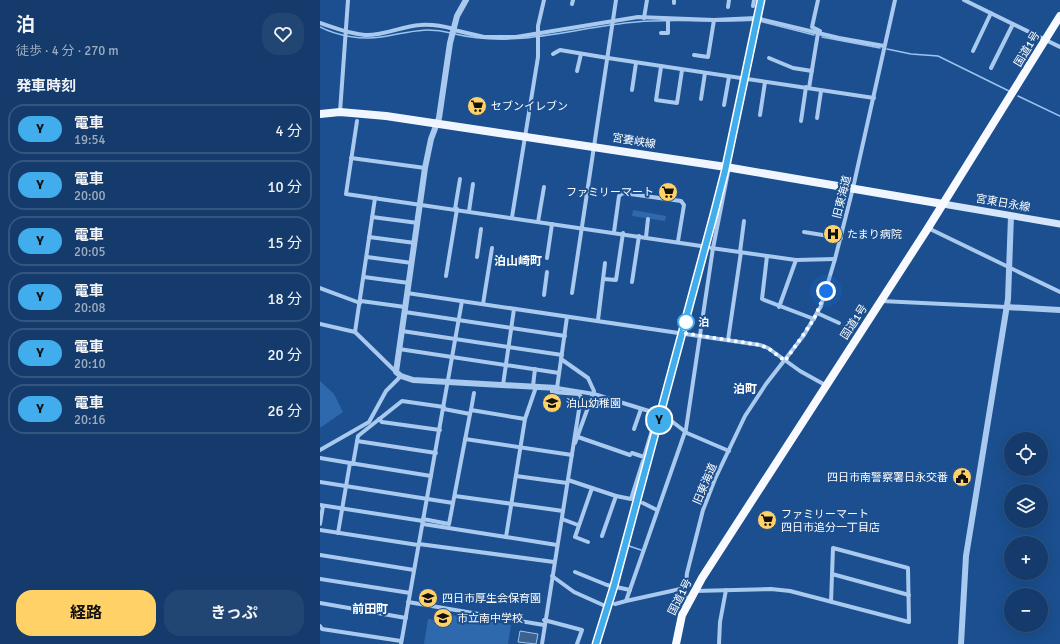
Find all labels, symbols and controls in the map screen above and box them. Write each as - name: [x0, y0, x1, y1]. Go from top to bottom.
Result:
- text: 泊: [16, 13, 35, 37]
- button: heart: [262, 13, 304, 55]
- street label: 国道1号: [1011, 29, 1043, 69]
- text: 徒歩 · 4 分 · 270 m: [16, 43, 119, 59]
- text: 発車時刻: [16, 77, 76, 95]
- supermarket icon: セブンイレブン: [466, 95, 488, 117]
- place label: セブンイレブン: [491, 100, 568, 113]
- text: 電車: [74, 114, 104, 132]
- text: Y: [36, 120, 44, 137]
- text: 4 分: [276, 122, 302, 140]
- street label: 宮妻峡線: [611, 131, 657, 151]
- text: 19:54: [74, 132, 106, 148]
- text: 電車: [74, 170, 104, 188]
- street label: 旧東海道: [830, 174, 854, 220]
- text: Y: [36, 176, 44, 193]
- text: 10 分: [268, 178, 302, 196]
- supermarket icon: ファミリーマート: [657, 181, 679, 203]
- place label: ファミリーマート: [566, 186, 654, 199]
- text: 20:00: [74, 188, 106, 204]
- street label: 宮東日永線: [975, 192, 1031, 214]
- hospital icon: たまり病院: [822, 223, 844, 245]
- text: 電車: [74, 226, 104, 244]
- place label: たまり病院: [847, 228, 902, 241]
- text: Y: [36, 232, 44, 249]
- text: 15 分: [268, 234, 302, 252]
- text: 20:05: [74, 244, 106, 260]
- district label: 泊山崎町: [494, 254, 542, 269]
- your location: [816, 281, 836, 301]
- text: 電車: [74, 282, 104, 300]
- text: Y: [36, 288, 44, 305]
- text: 18 分: [268, 290, 302, 308]
- text: 20:08: [74, 300, 106, 316]
- street label: 国道1号: [838, 302, 870, 342]
- marker: 泊: [677, 313, 695, 331]
- place label: 泊: [698, 316, 709, 329]
- text: 電車: [74, 338, 104, 356]
- text: Y: [36, 344, 44, 361]
- text: 20 分: [268, 346, 302, 364]
- text: 20:10: [74, 356, 106, 372]
- district label: 泊町: [733, 382, 757, 397]
- school or university icon: 泊山幼稚園: [541, 392, 563, 414]
- text: 電車: [74, 394, 104, 412]
- place label: 泊山幼稚園: [566, 397, 621, 410]
- text: Y: [36, 400, 44, 417]
- text: 26 分: [268, 402, 302, 420]
- line badge: Y: [646, 407, 672, 433]
- text: Y: [655, 411, 663, 428]
- text: 20:16: [74, 412, 106, 428]
- map controls: [1004, 432, 1048, 632]
- button: locate: [1004, 432, 1048, 476]
- street label: 旧東海道: [690, 461, 720, 507]
- public building icon: 四日市南警察署日永交番: [951, 466, 973, 488]
- place label: 四日市南警察署日永交番: [827, 471, 948, 484]
- button: layers: [1004, 484, 1048, 528]
- place label: ファミリーマート 四日市追分一丁目店: [781, 508, 880, 534]
- supermarket icon: ファミリーマート 四日市追分一丁目店: [756, 509, 778, 531]
- button: +: [1004, 536, 1048, 580]
- street label: 国道1号: [665, 577, 695, 617]
- school or university icon: 四日市厚生会保育園: [417, 587, 439, 609]
- button: −: [1004, 588, 1048, 632]
- button: 経路: [16, 590, 156, 636]
- button: きっぷ: [164, 590, 304, 636]
- place label: 四日市厚生会保育園: [442, 592, 541, 605]
- district label: 前田町: [352, 602, 388, 617]
- school or university icon: 市立南中学校: [432, 607, 454, 629]
- place label: 市立南中学校: [457, 612, 523, 625]

